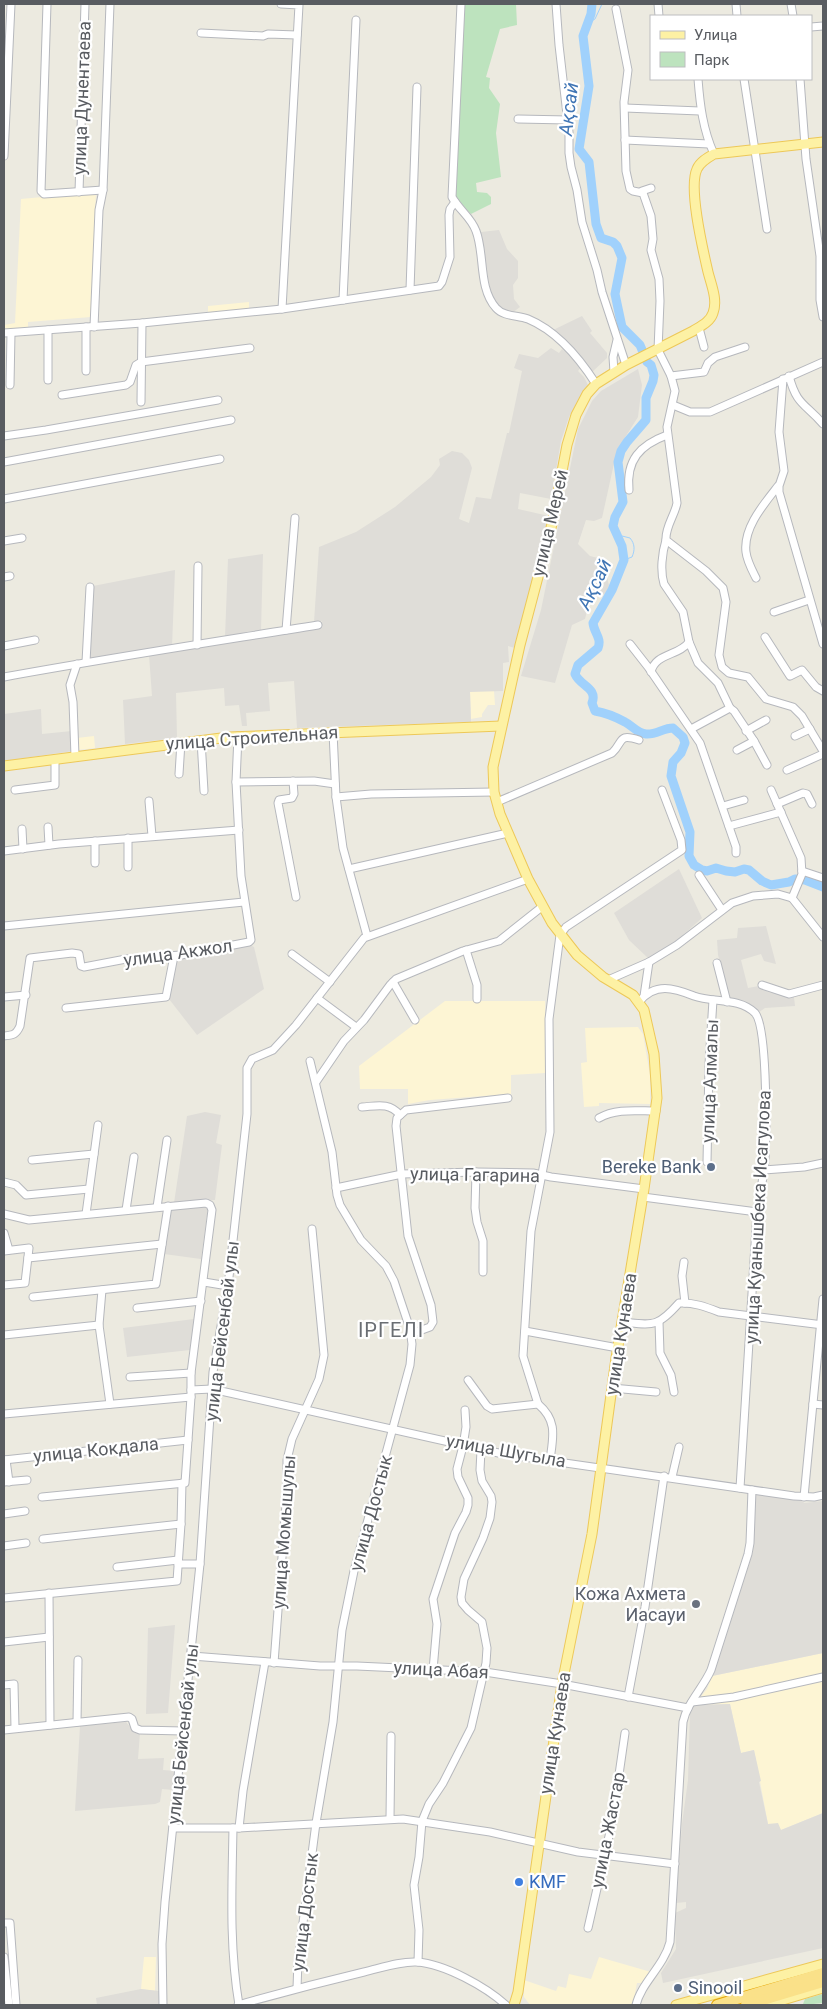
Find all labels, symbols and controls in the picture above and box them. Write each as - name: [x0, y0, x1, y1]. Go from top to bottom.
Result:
- legend: [650, 15, 812, 80]
- street label: улица Дунентаева: [68, 21, 95, 175]
- text: Улица: [694, 26, 737, 44]
- text: Парк: [694, 51, 729, 69]
- water label: Ақсай: [554, 81, 583, 138]
- street label: улица Мерей: [527, 467, 572, 578]
- water label: Ақсай: [572, 555, 617, 614]
- street label: улица Строительная: [165, 721, 339, 754]
- street label: улица Акжол: [122, 934, 234, 971]
- street label: улица Алмалы: [697, 1019, 722, 1143]
- street label: улица Куанышбека Исагулова: [740, 1089, 775, 1344]
- place label: Bereke Bank: [602, 1156, 702, 1177]
- marker: Bereke Bank: [705, 1161, 717, 1173]
- street label: улица Гагарина: [410, 1163, 540, 1186]
- street label: улица Бейсенбай улы: [200, 1240, 243, 1422]
- street label: улица Кунаева: [600, 1271, 641, 1397]
- district label: ІРГЕЛІ: [358, 1318, 424, 1342]
- street label: улица Шугыла: [445, 1430, 568, 1471]
- street label: улица Кокдала: [32, 1432, 160, 1467]
- street label: улица Достык: [345, 1452, 396, 1573]
- street label: улица Момышулы: [268, 1454, 299, 1610]
- place label: Кожа Ахмета Иасауи: [575, 1583, 686, 1625]
- marker: Кожа Ахмета Иасауи: [690, 1598, 702, 1610]
- street label: улица Бейсенбай улы: [163, 1643, 202, 1825]
- street label: улица Абая: [393, 1657, 489, 1682]
- street label: улица Кунаева: [534, 1670, 575, 1796]
- street label: улица Жастар: [586, 1770, 629, 1890]
- street label: улица Достык: [287, 1851, 322, 1973]
- place label: KMF: [529, 1871, 566, 1892]
- marker: KMF: [513, 1876, 525, 1888]
- place label: Sinooil: [688, 1977, 742, 1998]
- marker: Sinooil: [672, 1982, 684, 1994]

